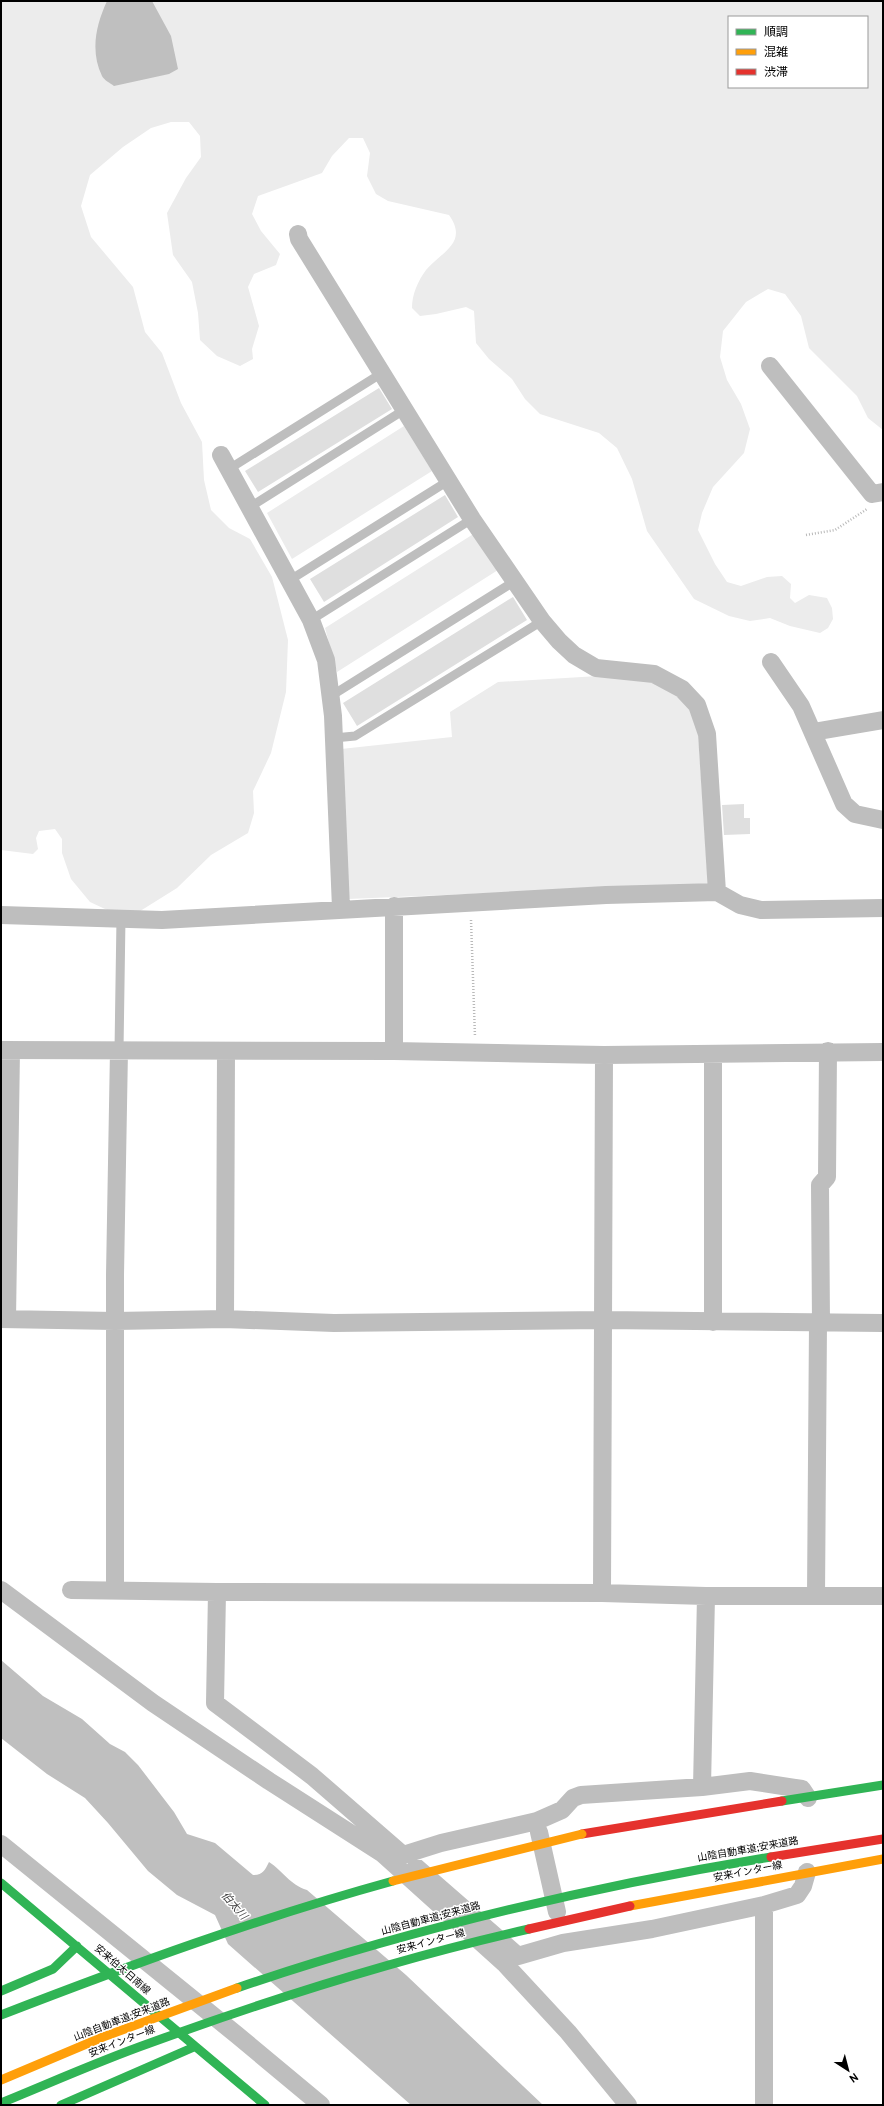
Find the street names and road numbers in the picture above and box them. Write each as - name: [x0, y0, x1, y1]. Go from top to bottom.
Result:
- street label: 山陰自動車道;安来道路: [697, 1835, 799, 1865]
- street label: 安来インター線: [712, 1859, 784, 1885]
- street label: 山陰自動車道;安来道路: [380, 1899, 482, 1939]
- street label: 安来インター線: [396, 1927, 466, 1957]
- street label: 安来伯太日南線: [91, 1942, 153, 1998]
- street label: 山陰自動車道;安来道路: [72, 1996, 172, 2044]
- street label: 安来インター線: [87, 2023, 157, 2061]

